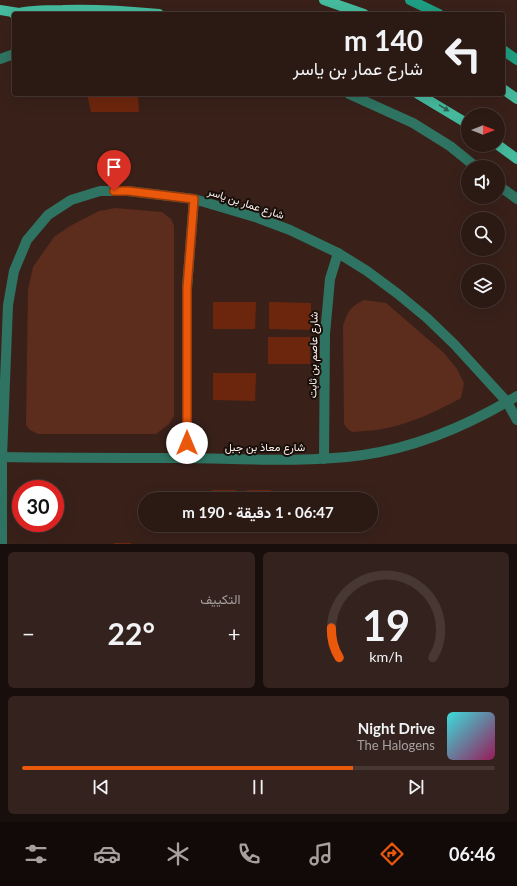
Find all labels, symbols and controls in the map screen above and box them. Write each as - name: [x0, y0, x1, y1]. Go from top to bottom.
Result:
- text: 140 m: [344, 23, 423, 57]
- icon: left: [437, 28, 489, 80]
- text: شارع عمار بن ياسر: [293, 57, 423, 79]
- one-way arrow: [438, 105, 449, 112]
- north arrow: [461, 108, 505, 152]
- map controls: [461, 108, 505, 308]
- pin: [97, 150, 131, 191]
- icon: arrive: [103, 156, 125, 178]
- button: sound: [461, 160, 505, 204]
- street label: شارع عمار بن ياسر: [205, 184, 286, 223]
- button: search: [461, 212, 505, 256]
- button: layers: [461, 264, 505, 308]
- street label: شارع عاصم بن ثابت: [305, 311, 322, 398]
- position arrow: [166, 422, 208, 464]
- street label: شارع معاذ بن جبل: [225, 440, 306, 455]
- speed limit sign: 30: [12, 480, 64, 532]
- text: 06:47 · 1 دقيقة · 190 m: [182, 503, 334, 521]
- text: التكييف: [200, 591, 241, 607]
- text: 19: [362, 600, 410, 650]
- text: 22°: [108, 615, 155, 651]
- text: −: [22, 620, 35, 647]
- text: +: [228, 620, 240, 647]
- text: km/h: [369, 648, 402, 665]
- text: Night Drive: [358, 719, 435, 737]
- text: The Halogens: [357, 737, 435, 753]
- icon: previous: [90, 776, 112, 798]
- icon: pause: [247, 776, 269, 798]
- icon: next: [405, 776, 427, 798]
- icon: filters: [22, 840, 50, 868]
- icon: car: [93, 840, 121, 868]
- icon: climate: [164, 840, 192, 868]
- icon: phone: [235, 840, 263, 868]
- icon: music: [307, 840, 335, 868]
- icon: directions: [378, 840, 406, 868]
- text: 06:46: [449, 843, 495, 865]

